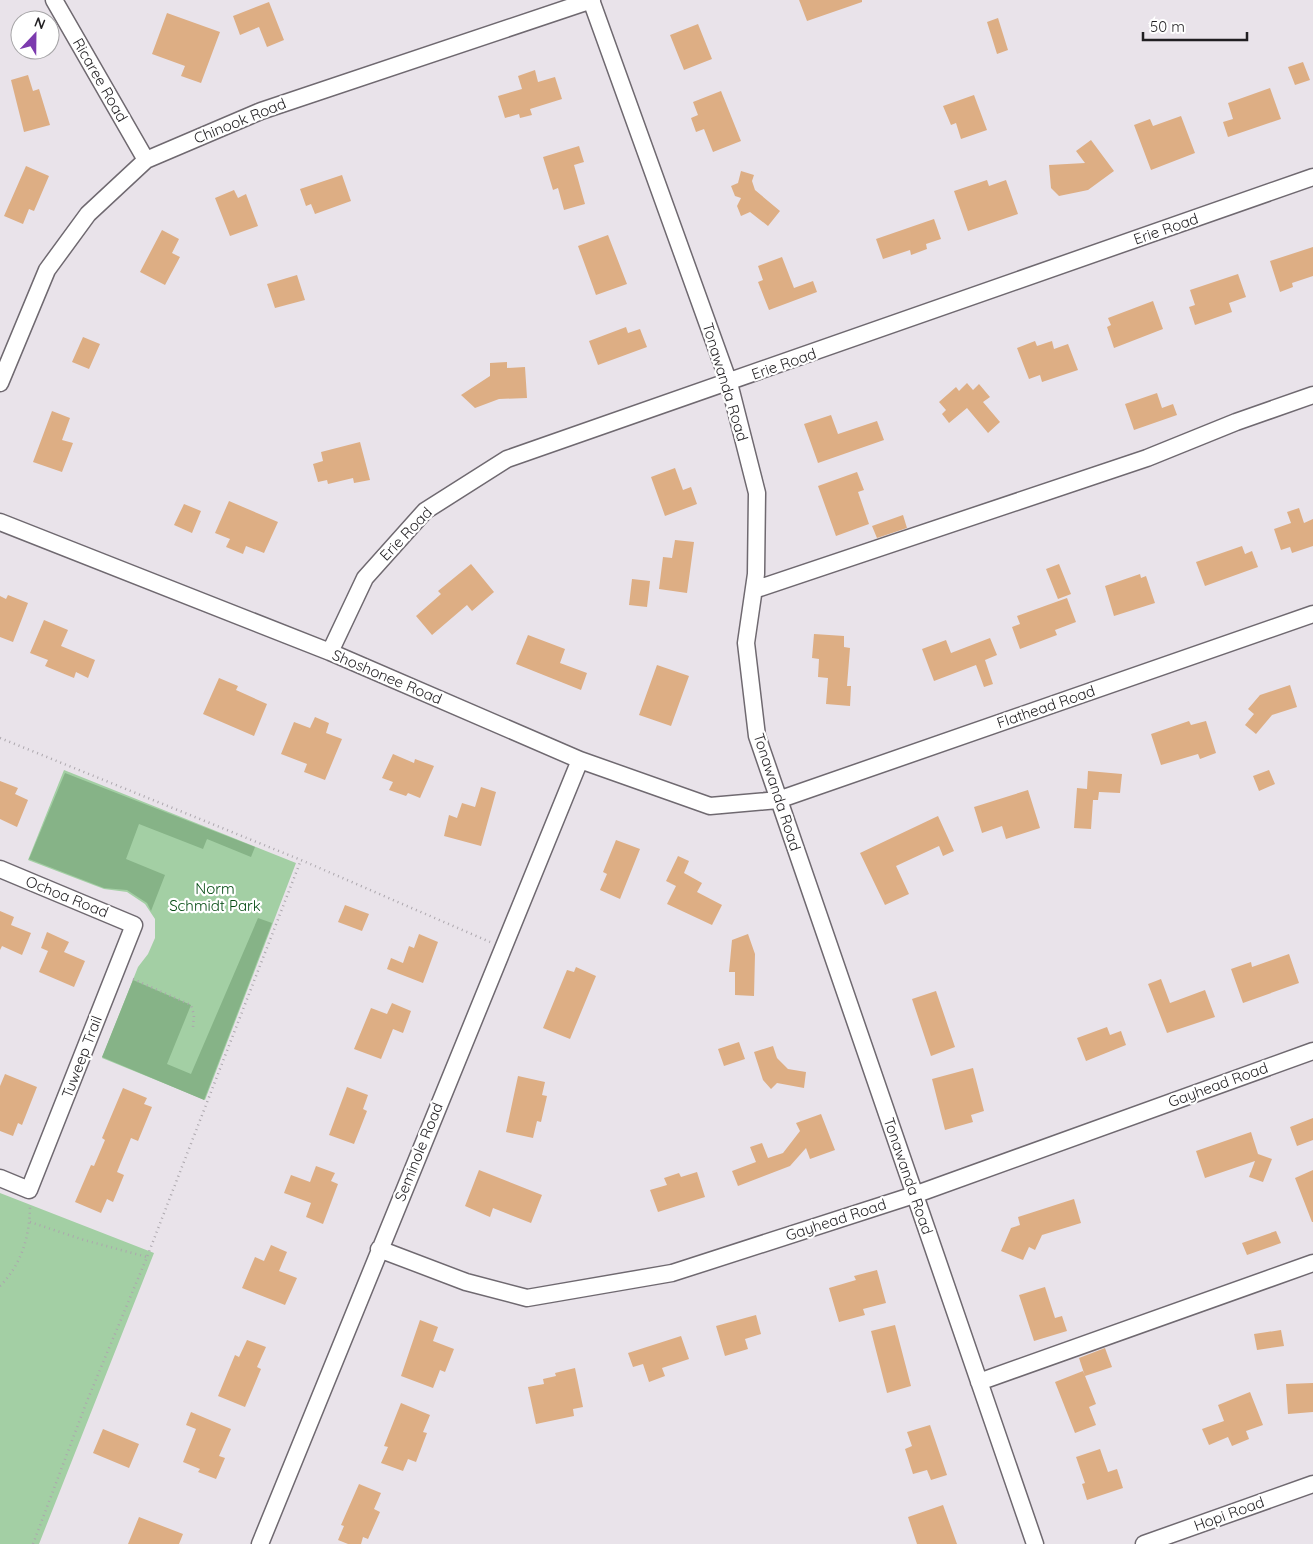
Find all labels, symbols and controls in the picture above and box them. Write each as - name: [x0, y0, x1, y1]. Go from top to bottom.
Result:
- north arrow: [10, 10, 60, 60]
- scale bar: [1143, 10, 1247, 42]
- text: N: [32, 13, 48, 33]
- text: 50 m: [1150, 17, 1185, 36]
- street label: Ricaree Road: [69, 34, 132, 125]
- street label: Chinook Road: [191, 93, 289, 148]
- street label: Erie Road: [1131, 209, 1201, 248]
- street label: Tonawanda Road: [698, 320, 752, 443]
- street label: Erie Road: [749, 344, 819, 383]
- street label: Erie Road: [375, 503, 436, 564]
- street label: Shoshonee Road: [329, 645, 445, 708]
- street label: Flathead Road: [994, 681, 1097, 732]
- street label: Tonawanda Road: [749, 731, 805, 853]
- street label: Ochoa Road: [23, 871, 111, 922]
- park label: Norm Schmidt Park: [169, 879, 261, 915]
- street label: Tuweep Trail: [57, 1013, 106, 1101]
- street label: Gayhead Road: [1165, 1058, 1270, 1111]
- street label: Seminole Road: [390, 1100, 447, 1204]
- street label: Tonawanda Road: [880, 1115, 937, 1237]
- street label: Gayhead Road: [783, 1194, 889, 1245]
- street label: Hopi Road: [1191, 1492, 1267, 1535]

